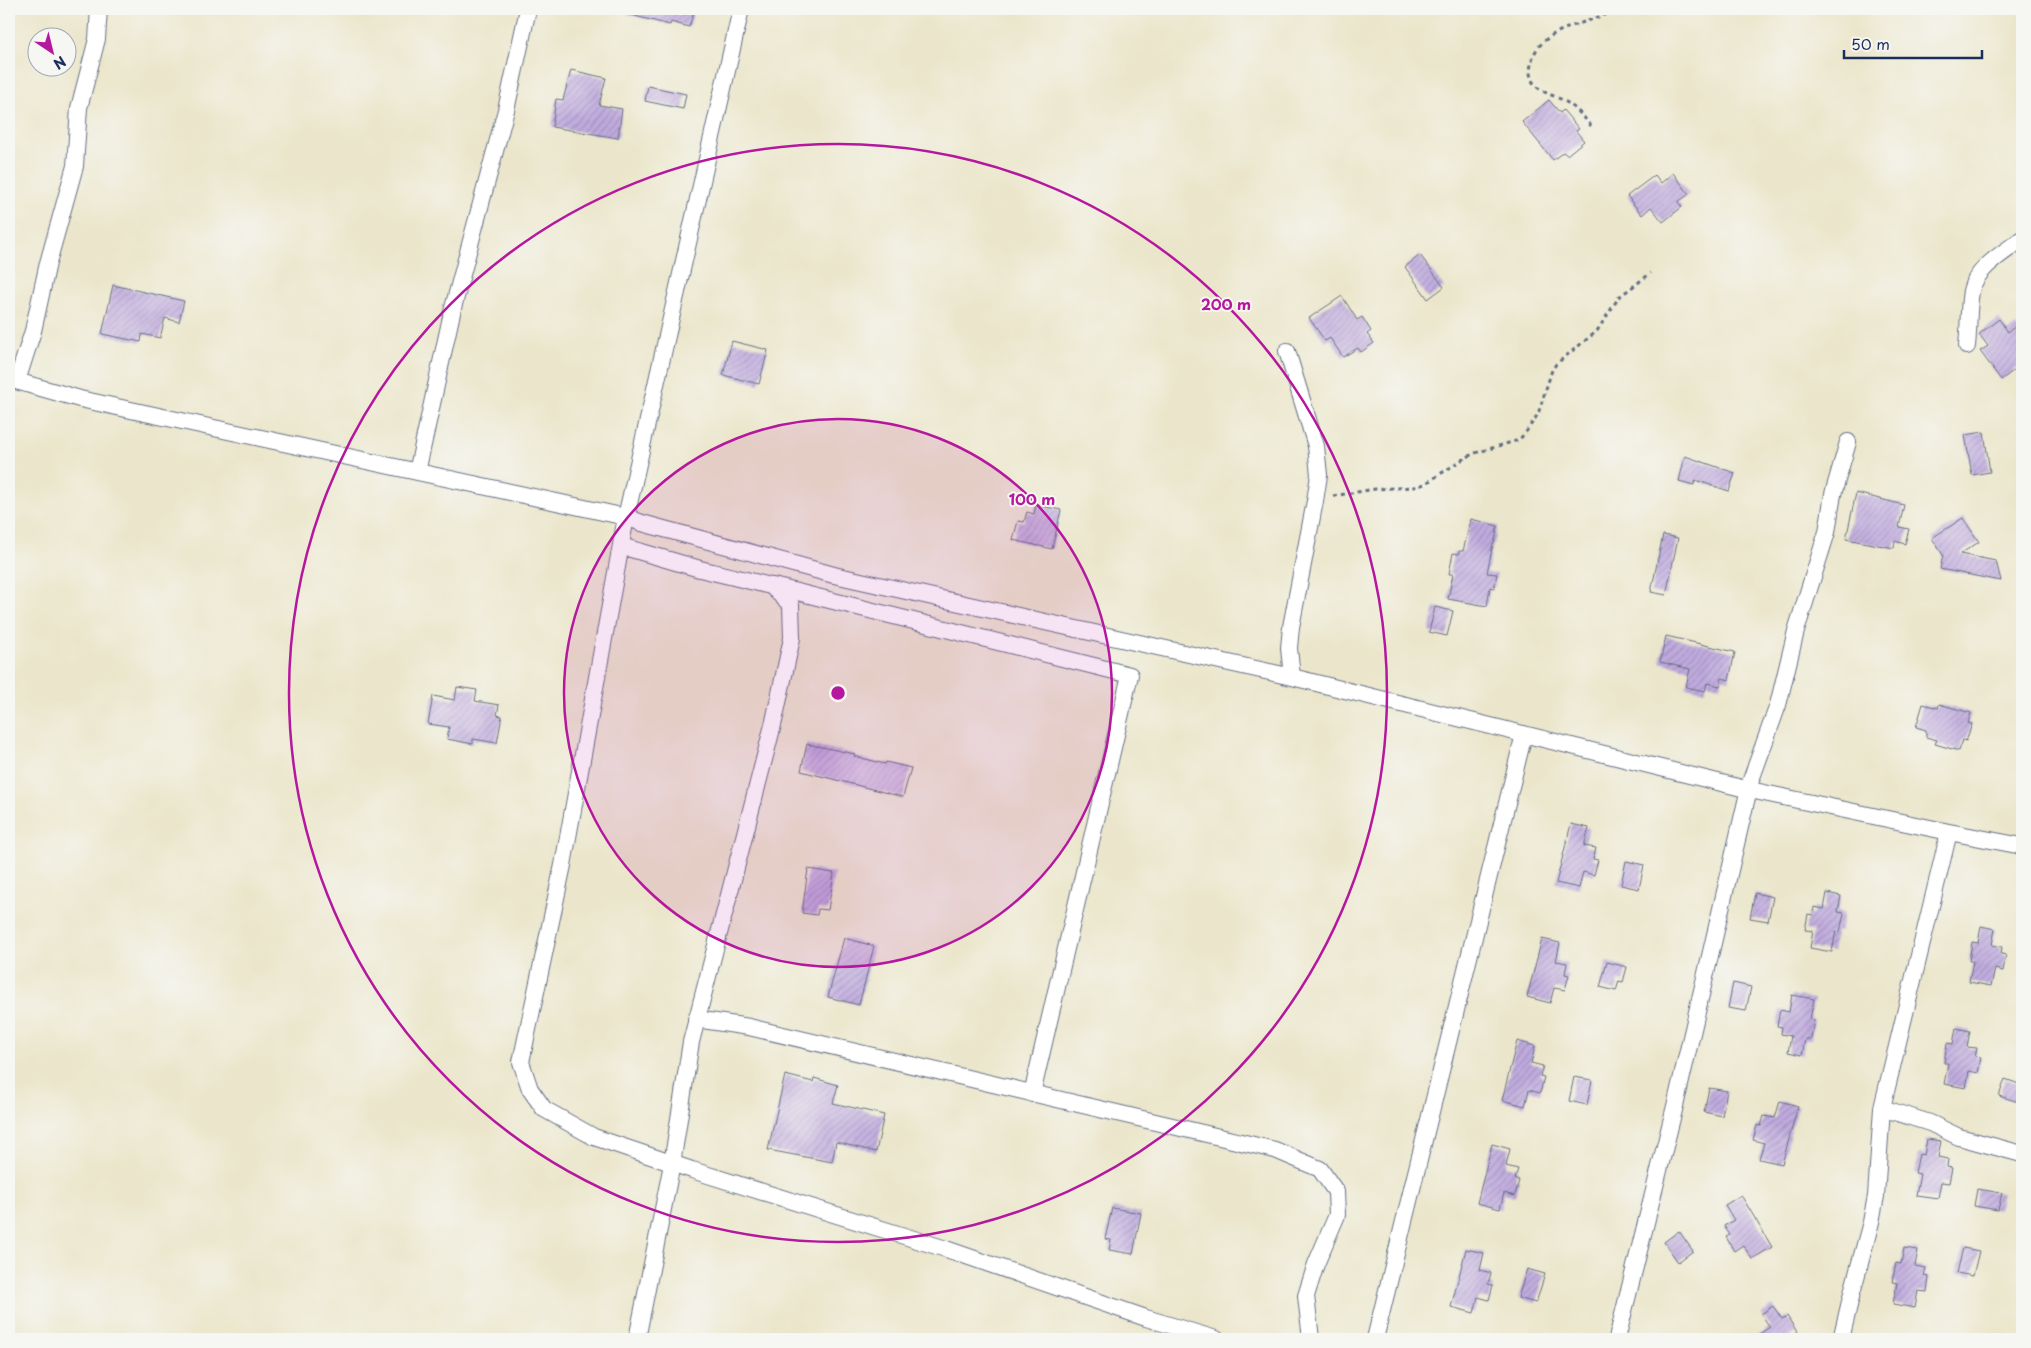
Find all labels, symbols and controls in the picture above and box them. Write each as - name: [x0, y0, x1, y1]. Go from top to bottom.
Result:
- north arrow: [28, 28, 78, 78]
- scale bar: [1844, 28, 1981, 60]
- text: 50 m: [1851, 32, 1890, 55]
- text: N: [49, 51, 70, 75]
- text: 200 m: [1201, 292, 1251, 315]
- text: 100 m: [1009, 487, 1055, 510]
- centre of rings: [829, 684, 847, 702]

